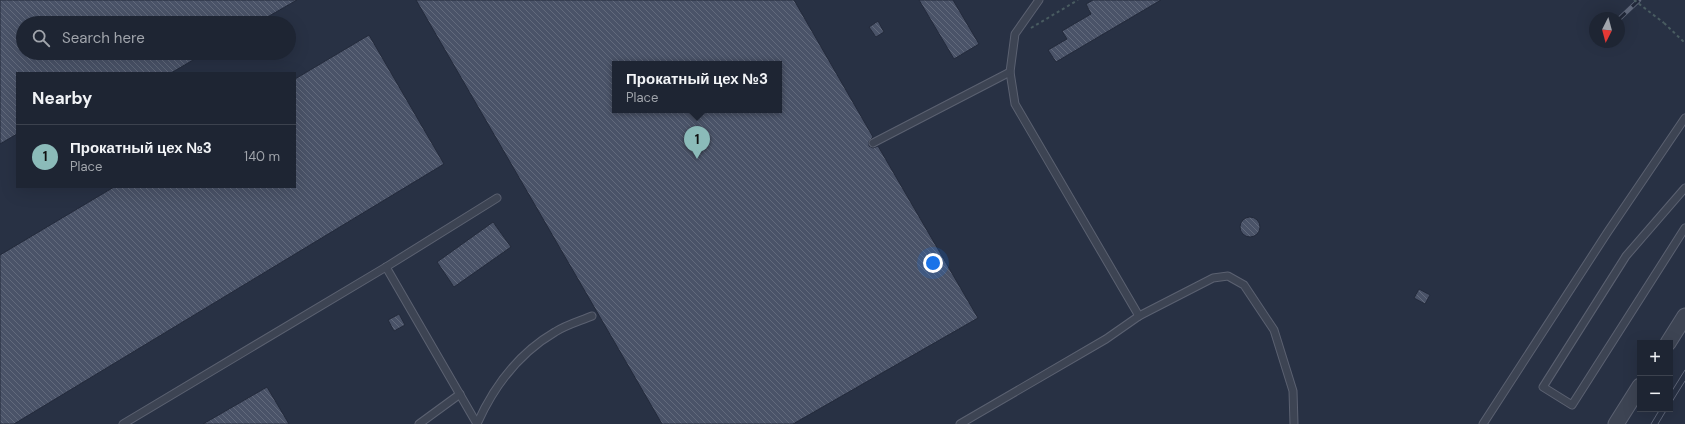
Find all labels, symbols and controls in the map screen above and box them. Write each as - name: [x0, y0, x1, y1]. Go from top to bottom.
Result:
- north arrow: [1589, 12, 1625, 48]
- search box: [16, 16, 296, 60]
- icon: search: [30, 27, 52, 49]
- text: Search here: [62, 28, 145, 48]
- popup: [612, 61, 782, 113]
- text: Прокатный цех №3: [626, 69, 768, 89]
- text: Nearby: [32, 87, 92, 109]
- text: Place: [626, 89, 658, 106]
- pin: 1: [684, 126, 710, 159]
- text: Прокатный цех №3: [70, 138, 212, 158]
- text: 1: [43, 148, 47, 165]
- text: 140 m: [244, 148, 280, 165]
- text: Place: [70, 158, 102, 175]
- your location: [923, 253, 943, 273]
- map controls: [1637, 340, 1673, 412]
- button: +: [1637, 340, 1673, 376]
- button: −: [1637, 376, 1673, 412]

